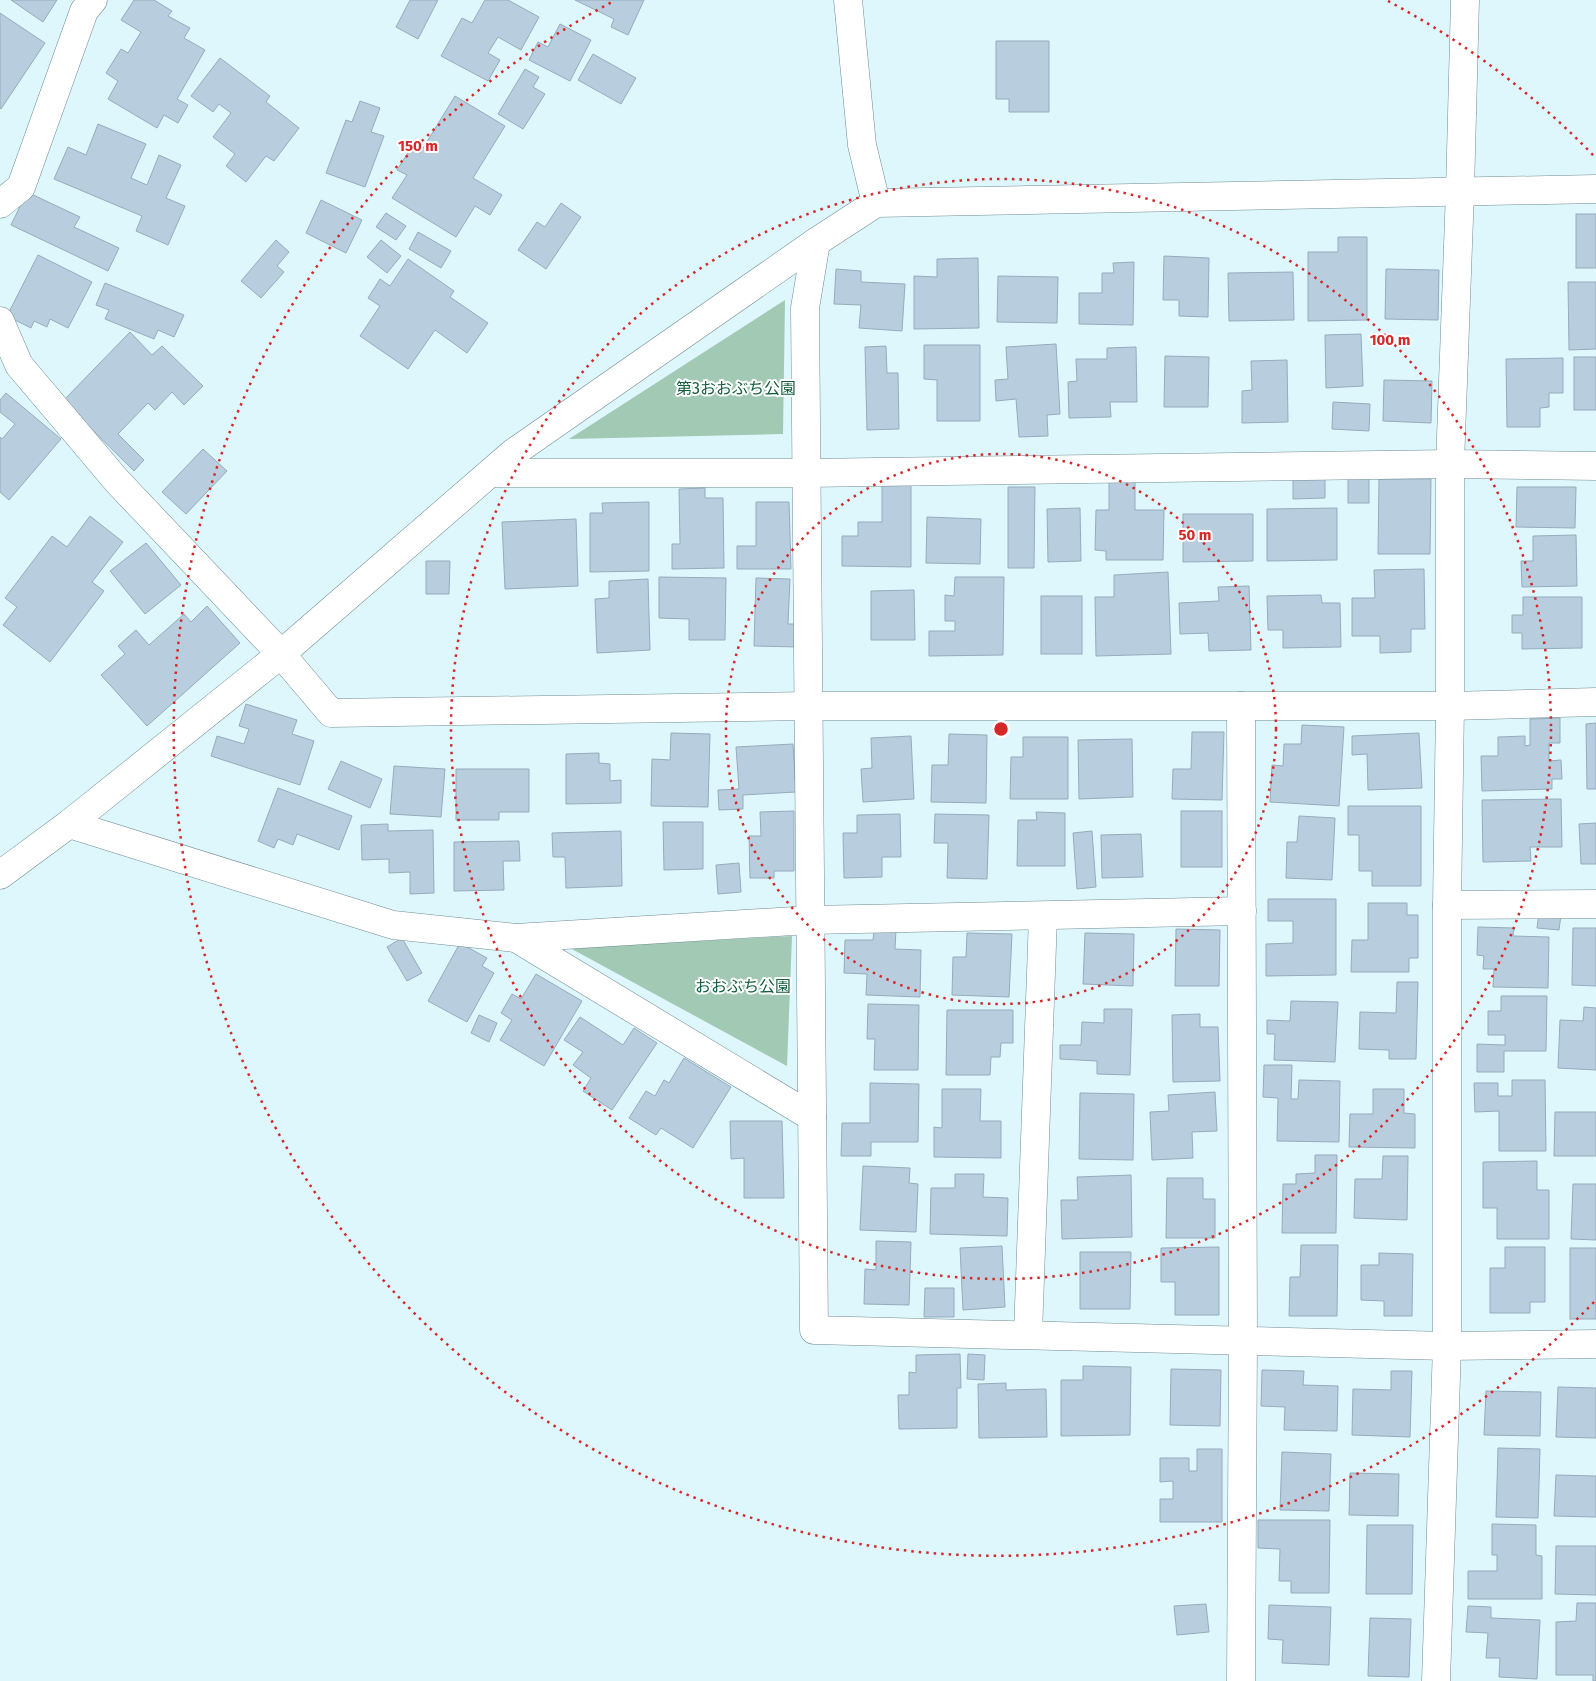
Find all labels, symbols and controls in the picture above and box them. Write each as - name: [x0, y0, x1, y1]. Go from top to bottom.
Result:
- text: 150 m: [398, 137, 438, 155]
- text: 100 m: [1370, 331, 1410, 349]
- park label: 第3おおぶち公園: [676, 379, 796, 398]
- text: 50 m: [1178, 526, 1212, 544]
- centre of rings: [992, 720, 1010, 738]
- park label: おおぶち公園: [695, 977, 791, 996]

